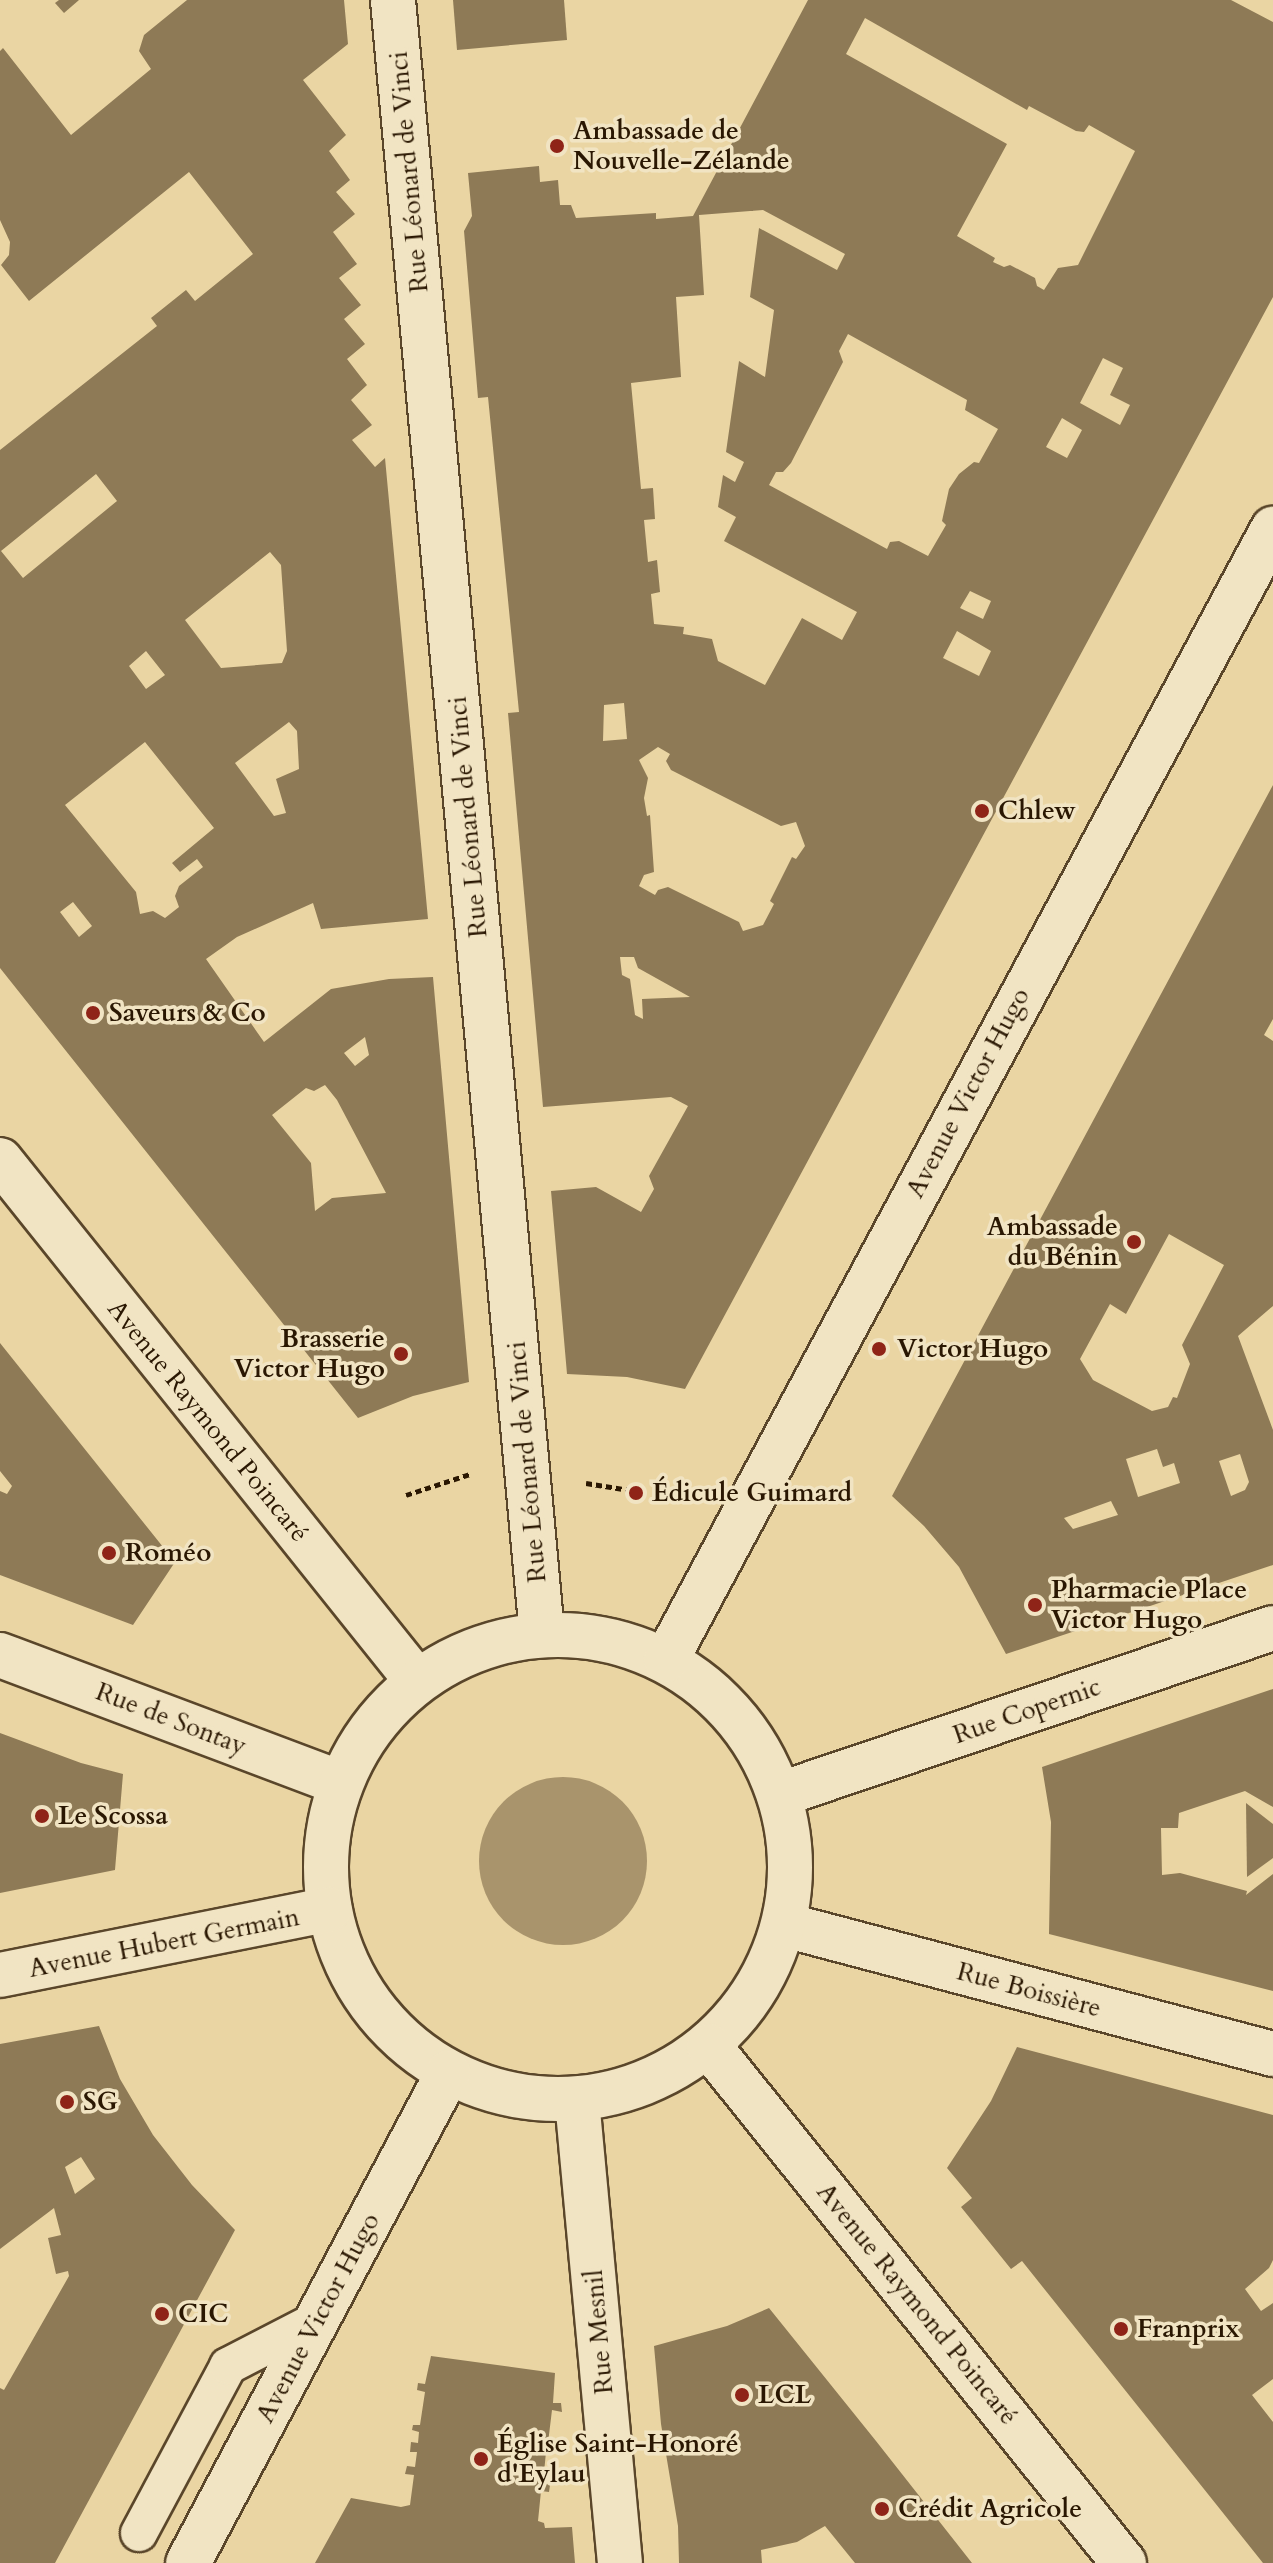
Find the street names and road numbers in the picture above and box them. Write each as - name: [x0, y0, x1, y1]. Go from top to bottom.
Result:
- street label: Rue Léonard de Vinci: [383, 50, 435, 294]
- street label: Rue Léonard de Vinci: [442, 695, 494, 939]
- street label: Avenue Victor Hugo: [900, 983, 1036, 1203]
- street label: Avenue Raymond Poincaré: [101, 1294, 315, 1548]
- street label: Rue Léonard de Vinci: [501, 1340, 553, 1584]
- street label: Rue Copernic: [949, 1671, 1105, 1751]
- street label: Rue de Sontay: [91, 1676, 251, 1762]
- street label: Avenue Hubert Germain: [26, 1901, 302, 1985]
- street label: Rue Boissière: [954, 1956, 1104, 2024]
- street label: Avenue Raymond Poincaré: [810, 2177, 1024, 2431]
- street label: Avenue Victor Hugo: [250, 2208, 386, 2428]
- street label: Rue Mesnil: [578, 2268, 620, 2396]

